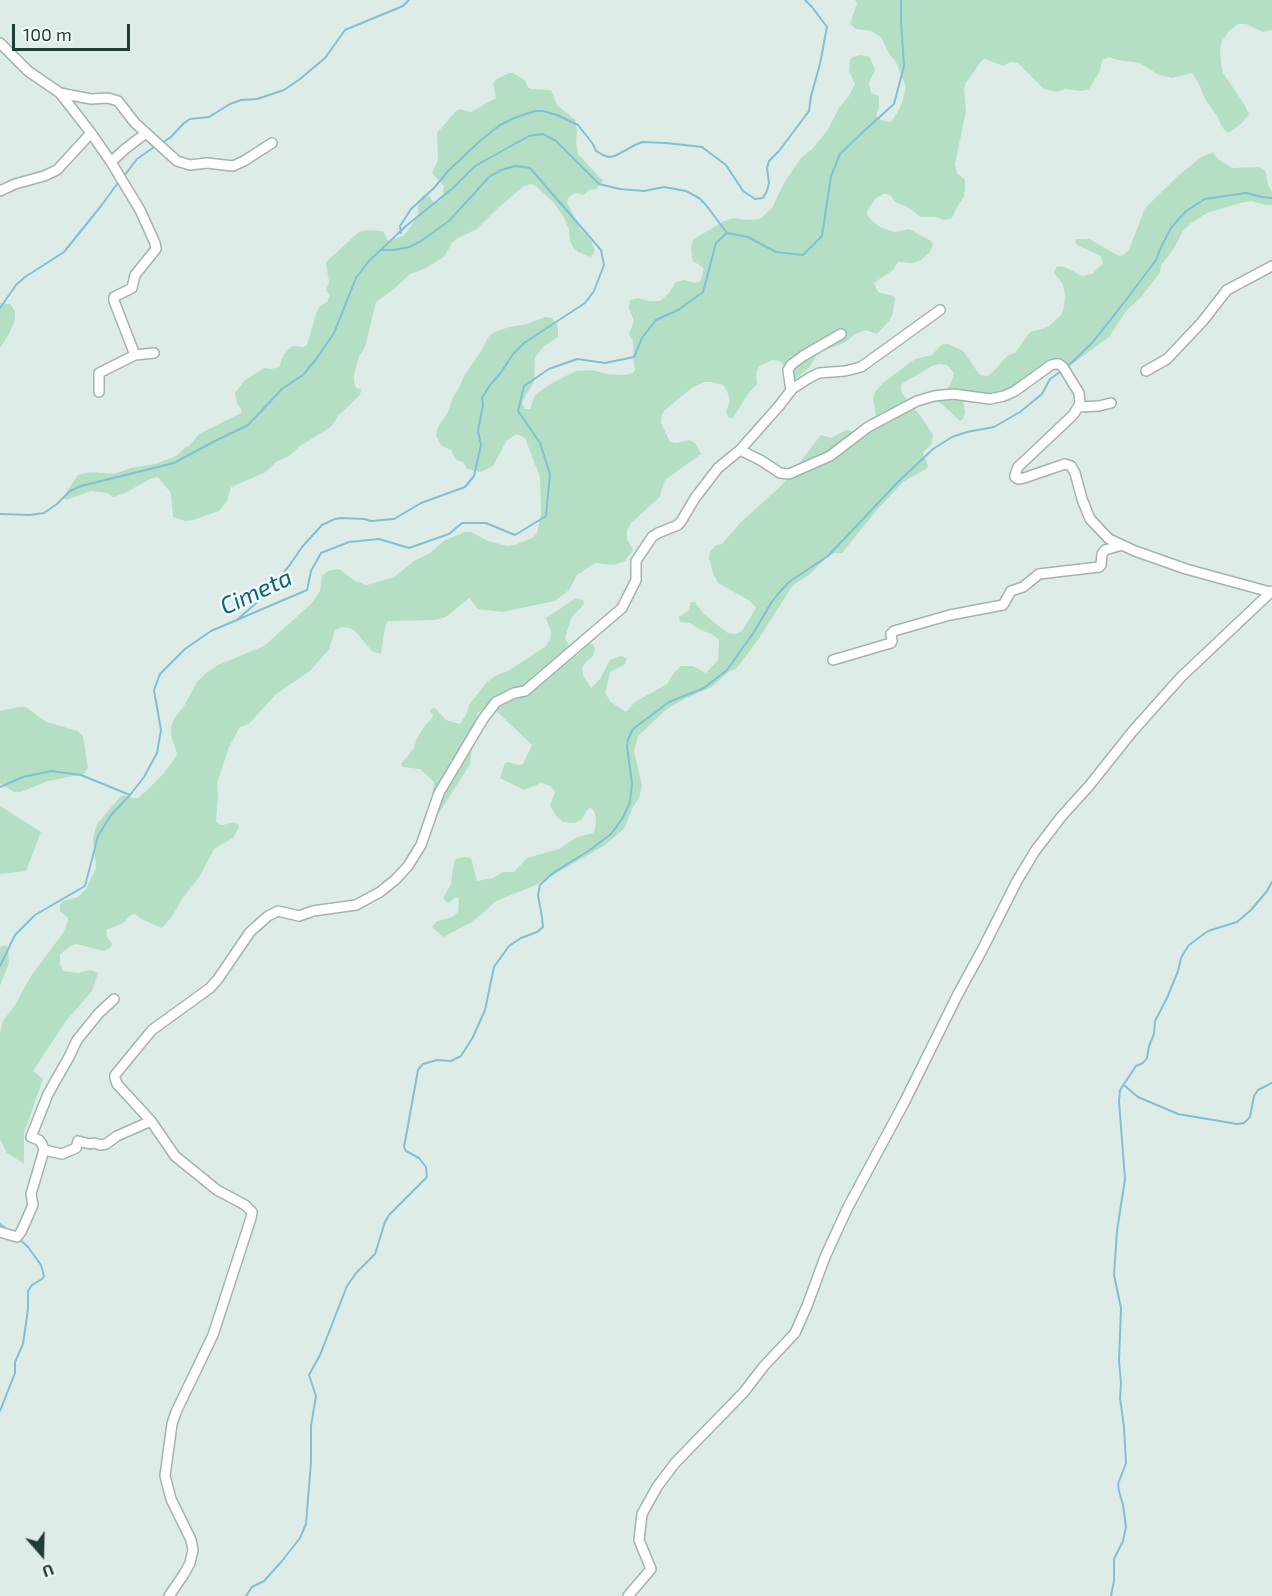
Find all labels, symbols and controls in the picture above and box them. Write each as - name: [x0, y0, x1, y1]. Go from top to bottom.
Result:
- scale bar: [15, 12, 134, 50]
- text: 100 m: [23, 23, 72, 45]
- water label: Cimeta: [215, 563, 297, 621]
- north arrow: [12, 1524, 72, 1584]
- text: U: [40, 1561, 57, 1582]

